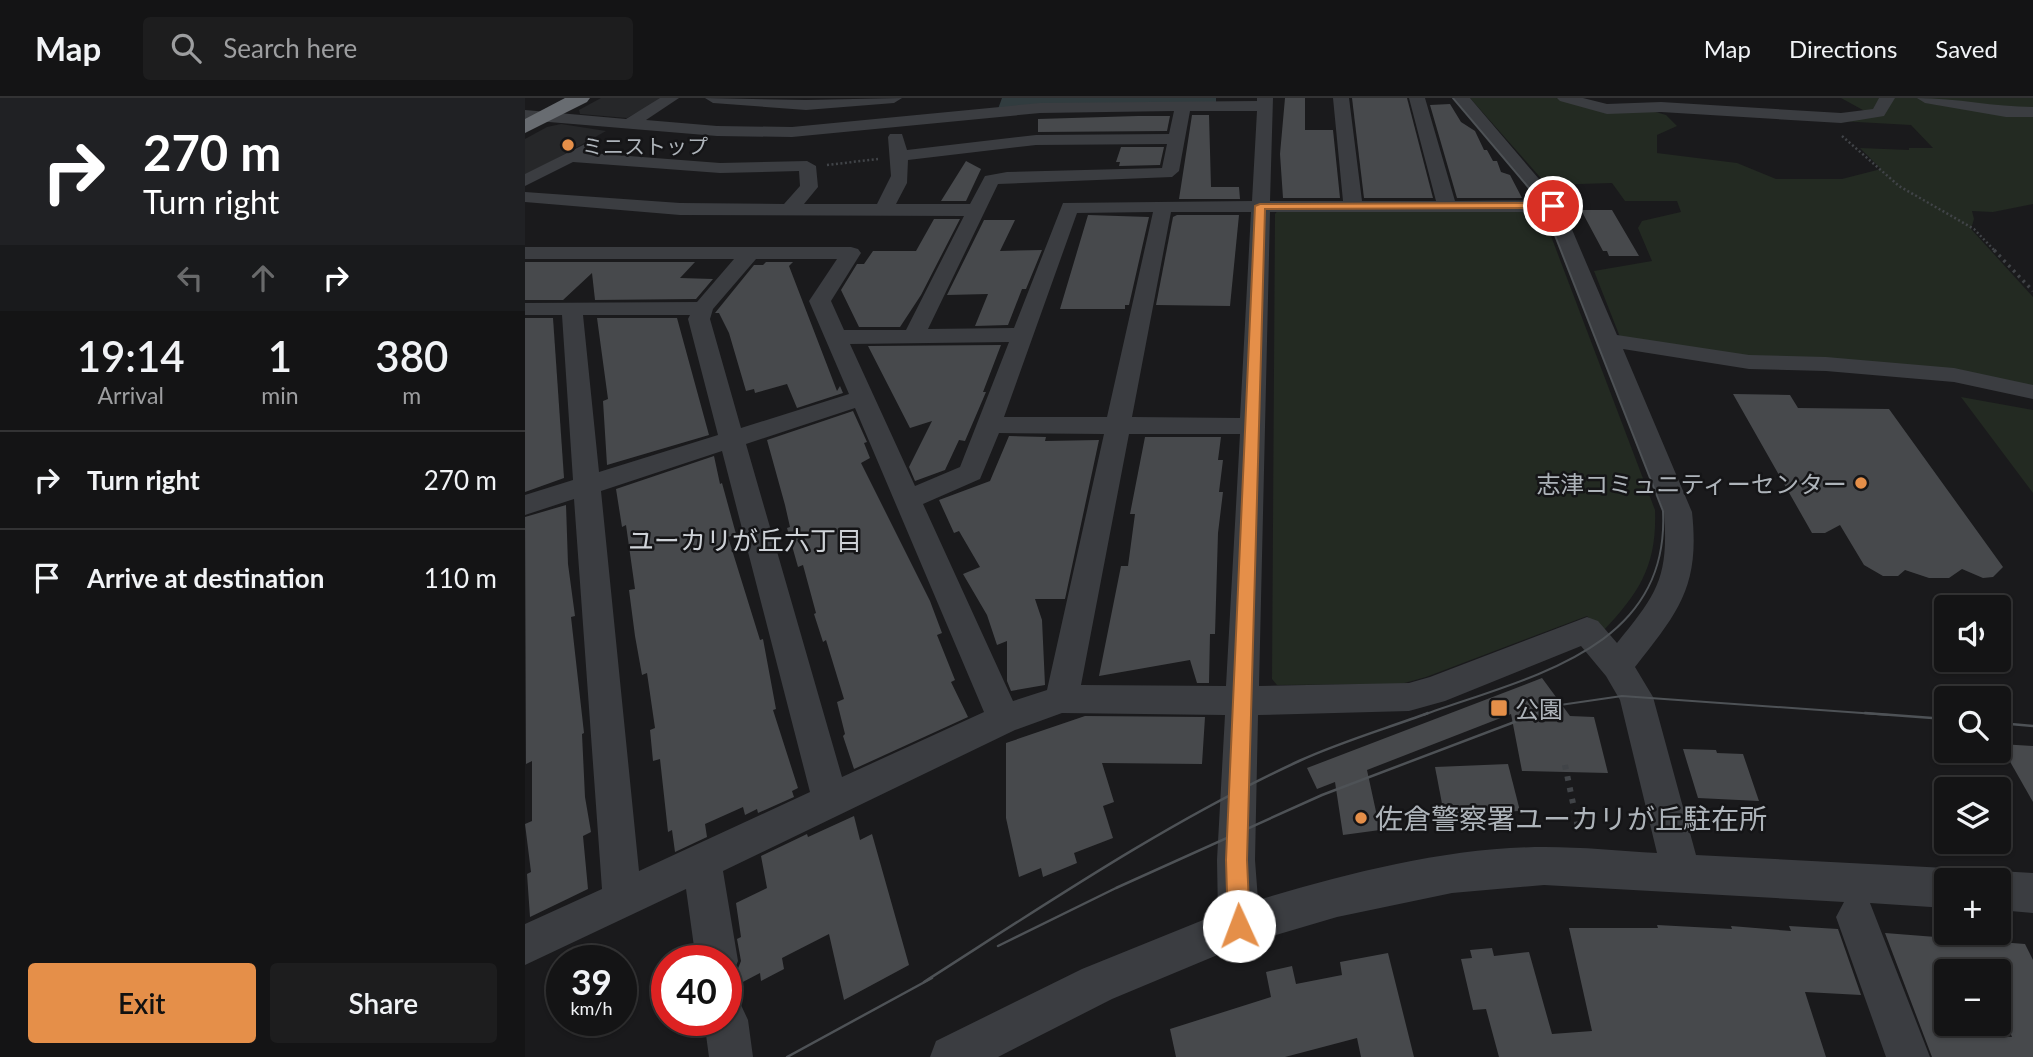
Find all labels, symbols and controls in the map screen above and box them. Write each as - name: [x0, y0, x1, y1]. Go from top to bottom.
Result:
- search box: [143, 17, 633, 80]
- text: Map: [35, 28, 101, 68]
- icon: search: [167, 29, 205, 67]
- text: Search here: [223, 32, 357, 64]
- text: Map: [1704, 34, 1751, 63]
- text: Directions: [1789, 34, 1897, 63]
- text: Saved: [1935, 34, 1998, 63]
- text: 270 m: [143, 123, 281, 181]
- icon: right: [28, 126, 119, 217]
- place label: ミニストップ: [582, 133, 708, 158]
- marker: ミニストップ: [560, 137, 576, 153]
- pin: [1523, 176, 1583, 236]
- text: Turn right: [143, 182, 279, 221]
- icon: arrive: [1534, 187, 1572, 225]
- icon: left: [171, 259, 209, 297]
- icon: ahead: [244, 259, 282, 297]
- icon: right: [317, 259, 355, 297]
- text: 19:14: [77, 331, 185, 381]
- text: 1: [268, 331, 292, 381]
- text: 380: [375, 331, 448, 381]
- text: Arrival: [98, 381, 164, 409]
- text: min: [261, 381, 299, 409]
- text: m: [402, 381, 421, 409]
- icon: right: [28, 461, 66, 499]
- text: Turn right: [87, 464, 200, 496]
- text: 270 m: [424, 464, 497, 496]
- place label: 志津コミュニティーセンター: [1536, 469, 1847, 498]
- marker: 志津コミュニティーセンター: [1853, 475, 1869, 491]
- district label: ユーカリが丘六丁目: [628, 524, 862, 556]
- icon: arrive: [28, 559, 66, 597]
- text: Arrive at destination: [87, 562, 324, 594]
- text: 110 m: [424, 562, 497, 594]
- map controls: [1934, 595, 2011, 1036]
- button: sound: [1934, 595, 2011, 672]
- button: search: [1934, 686, 2011, 763]
- place label: 公園: [1515, 694, 1563, 723]
- marker: 公園: [1489, 698, 1509, 718]
- button: layers: [1934, 777, 2011, 854]
- place label: 佐倉警察署ユーカリが丘駐在所: [1375, 801, 1767, 835]
- marker: 佐倉警察署ユーカリが丘駐在所: [1353, 810, 1369, 826]
- button: +: [1934, 868, 2011, 945]
- position arrow: [1202, 889, 1276, 963]
- speed limit sign: 40: [651, 945, 742, 1036]
- button: −: [1934, 959, 2011, 1036]
- text: 39: [571, 960, 612, 1002]
- button: Exit: [28, 963, 256, 1043]
- button: Share: [270, 963, 497, 1043]
- text: km/h: [570, 997, 613, 1019]

